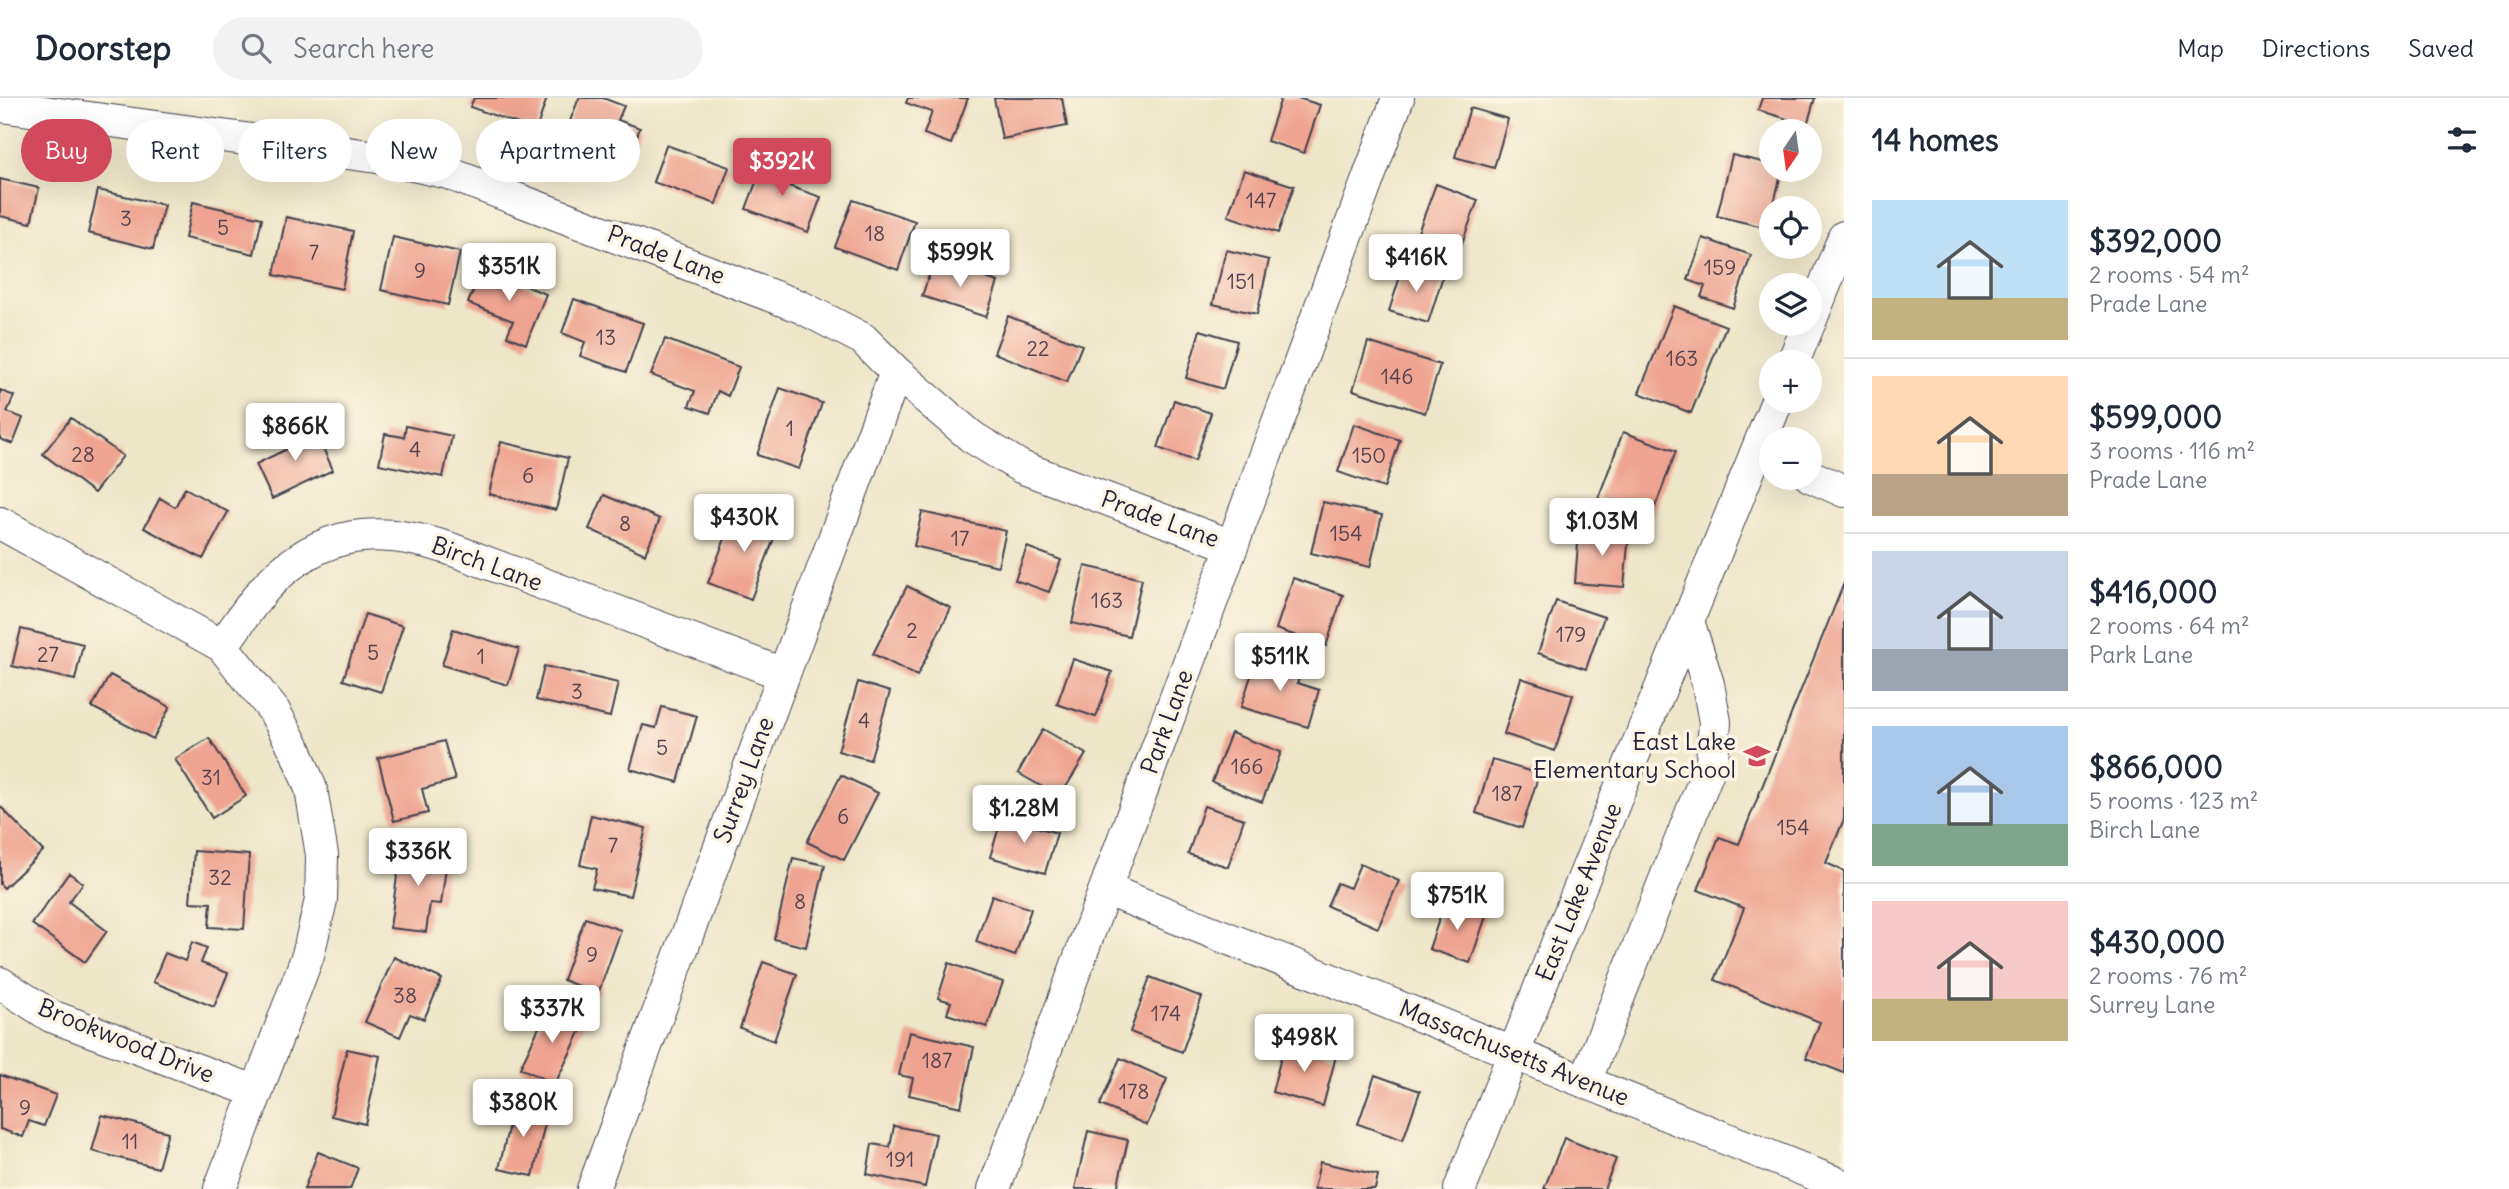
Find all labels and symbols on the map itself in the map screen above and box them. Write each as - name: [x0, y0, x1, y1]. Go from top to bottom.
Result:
- north arrow: [1759, 119, 1822, 182]
- pin: $392K: [733, 139, 831, 198]
- house number: 147: [1246, 187, 1276, 214]
- house number: 3: [120, 205, 132, 232]
- house number: 5: [217, 214, 229, 241]
- street label: Prade Lane: [603, 218, 729, 290]
- house number: 18: [865, 220, 885, 247]
- pin: $599K: [911, 230, 1009, 289]
- pin: $416K: [1367, 234, 1465, 294]
- house number: 7: [309, 239, 319, 266]
- pin: $351K: [460, 244, 558, 303]
- house number: 159: [1704, 254, 1736, 281]
- house number: 9: [414, 257, 426, 284]
- house number: 151: [1227, 268, 1255, 295]
- house number: 13: [596, 324, 616, 351]
- house number: 22: [1026, 335, 1050, 362]
- house number: 163: [1666, 345, 1698, 372]
- house number: 146: [1381, 363, 1413, 390]
- pin: $866K: [246, 404, 344, 463]
- house number: 1: [786, 415, 794, 442]
- house number: 4: [409, 436, 421, 463]
- house number: 28: [71, 441, 95, 468]
- house number: 150: [1352, 442, 1386, 469]
- house number: 6: [522, 462, 534, 489]
- street label: Prade Lane: [1097, 483, 1224, 553]
- pin: $430K: [695, 494, 793, 554]
- pin: $1.03M: [1545, 498, 1659, 558]
- house number: 8: [619, 510, 631, 537]
- house number: 154: [1330, 520, 1362, 547]
- house number: 17: [951, 525, 969, 552]
- street label: Birch Lane: [428, 529, 547, 597]
- house number: 163: [1091, 587, 1123, 614]
- house number: 2: [906, 617, 918, 644]
- house number: 179: [1556, 621, 1586, 648]
- pin: $511K: [1231, 634, 1329, 693]
- house number: 5: [367, 639, 379, 666]
- house number: 27: [37, 641, 59, 668]
- house number: 1: [477, 643, 485, 670]
- street label: Park Lane: [1133, 665, 1199, 778]
- house number: 3: [571, 678, 583, 705]
- house number: 4: [858, 707, 870, 734]
- street label: Surrey Lane: [706, 713, 780, 847]
- place label: East Lake Elementary School: [1533, 726, 1736, 784]
- house number: 5: [656, 734, 668, 761]
- school or university icon: East Lake Elementary School: [1742, 741, 1772, 771]
- house number: 166: [1231, 753, 1263, 780]
- house number: 31: [201, 764, 221, 791]
- house number: 187: [1492, 780, 1522, 807]
- pin: $1.28M: [967, 786, 1081, 845]
- street label: East Lake Avenue: [1529, 798, 1628, 985]
- house number: 6: [837, 803, 849, 830]
- house number: 154: [1777, 814, 1809, 841]
- pin: $336K: [369, 828, 467, 888]
- house number: 7: [608, 832, 618, 859]
- house number: 32: [208, 864, 232, 891]
- pin: $751K: [1408, 872, 1506, 932]
- house number: 8: [794, 888, 806, 915]
- house number: 9: [586, 941, 598, 968]
- house number: 38: [393, 982, 417, 1009]
- pin: $337K: [503, 986, 601, 1045]
- street label: Brookwood Drive: [34, 991, 219, 1089]
- street label: Massachusetts Avenue: [1395, 992, 1634, 1112]
- house number: 174: [1151, 1000, 1181, 1027]
- pin: $498K: [1255, 1014, 1353, 1074]
- house number: 187: [922, 1047, 952, 1074]
- house number: 178: [1119, 1078, 1149, 1105]
- pin: $380K: [474, 1080, 572, 1139]
- house number: 9: [19, 1094, 31, 1121]
- house number: 11: [122, 1128, 138, 1155]
- house number: 191: [886, 1146, 914, 1173]

